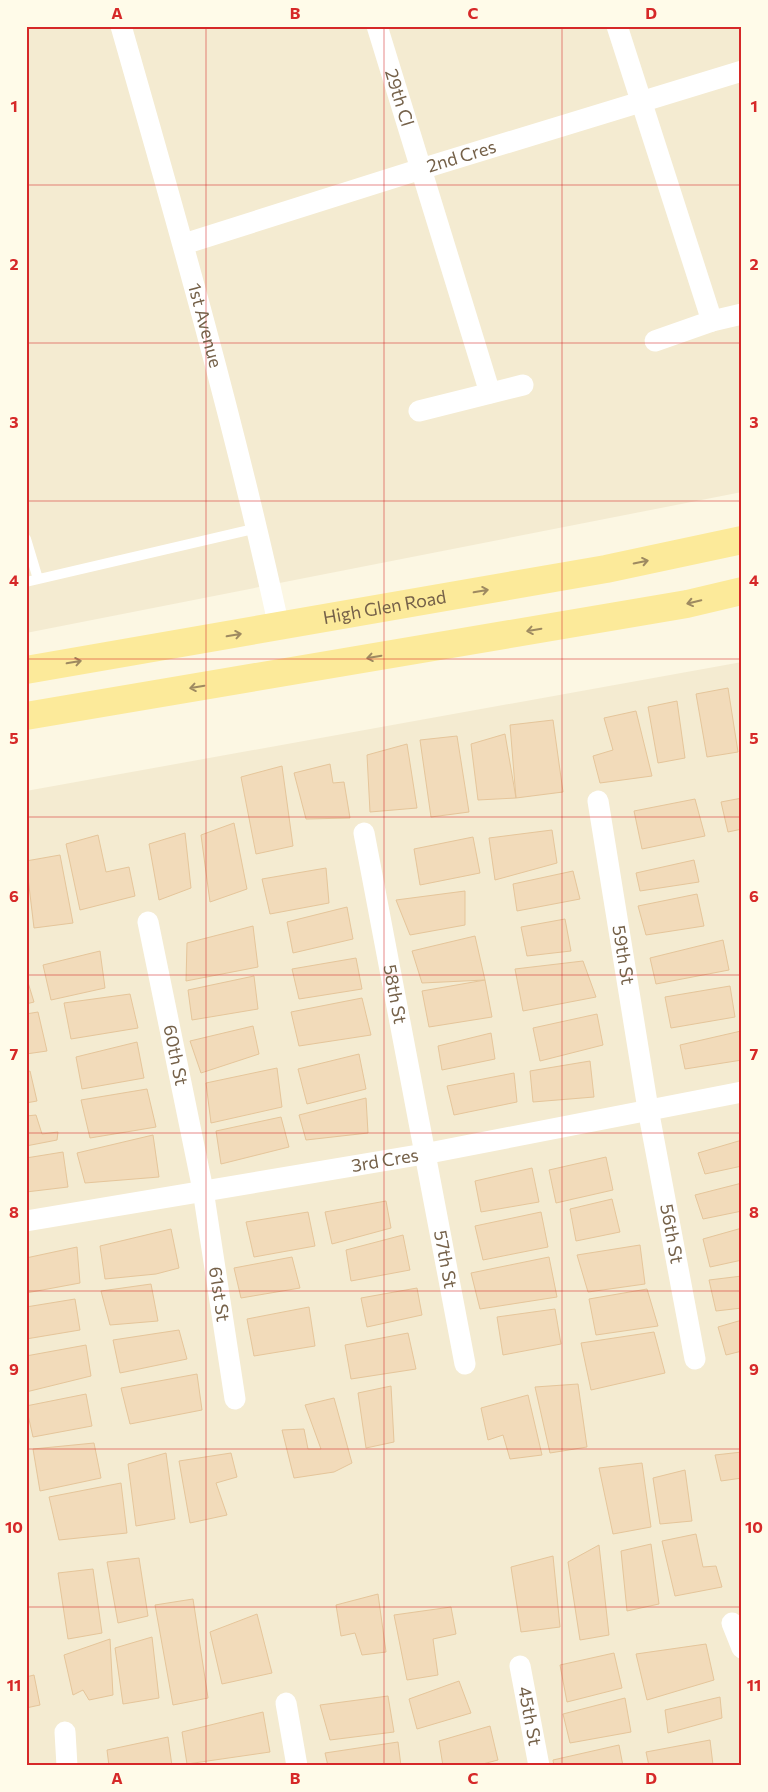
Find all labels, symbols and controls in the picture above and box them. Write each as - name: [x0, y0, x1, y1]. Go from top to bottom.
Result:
- text: A: [111, 3, 123, 22]
- text: B: [290, 3, 301, 22]
- text: C: [468, 3, 479, 22]
- text: D: [645, 3, 657, 22]
- street label: 29th Cl: [381, 66, 419, 129]
- text: 1: [10, 96, 18, 115]
- text: 1: [750, 96, 758, 115]
- street label: 2nd Cres: [424, 135, 498, 177]
- text: 2: [9, 254, 19, 273]
- text: 2: [749, 254, 759, 273]
- street label: 1st Avenue: [184, 280, 228, 370]
- text: 3: [9, 412, 19, 431]
- text: 3: [749, 412, 759, 431]
- one-way arrow: [632, 557, 648, 567]
- text: 4: [9, 570, 19, 589]
- text: 4: [749, 570, 759, 589]
- street label: High Glen Road: [321, 585, 448, 628]
- one-way arrow: [472, 586, 488, 596]
- one-way arrow: [687, 598, 703, 607]
- one-way arrow: [527, 625, 543, 635]
- one-way arrow: [226, 629, 242, 639]
- one-way arrow: [366, 652, 382, 662]
- one-way arrow: [66, 657, 82, 667]
- one-way arrow: [189, 682, 205, 692]
- text: 5: [9, 728, 19, 747]
- text: 5: [749, 728, 759, 747]
- text: 6: [9, 886, 19, 905]
- text: 6: [749, 886, 759, 905]
- street label: 59th St: [608, 923, 640, 986]
- street label: 58th St: [379, 962, 412, 1026]
- street label: 60th St: [159, 1023, 193, 1087]
- text: 7: [10, 1044, 19, 1063]
- text: 7: [750, 1044, 759, 1063]
- street label: 3rd Cres: [349, 1143, 420, 1176]
- text: 8: [9, 1202, 19, 1221]
- street label: 56th St: [656, 1202, 689, 1265]
- text: 8: [749, 1202, 759, 1221]
- street label: 57th St: [430, 1228, 462, 1290]
- street label: 61st St: [205, 1265, 235, 1323]
- text: 9: [9, 1359, 19, 1378]
- text: 9: [749, 1359, 759, 1378]
- text: 10: [5, 1517, 23, 1536]
- text: 10: [745, 1517, 763, 1536]
- text: 11: [7, 1675, 21, 1694]
- text: 11: [747, 1675, 761, 1694]
- street label: 45th St: [514, 1684, 547, 1747]
- text: A: [111, 1768, 123, 1787]
- text: B: [290, 1768, 301, 1787]
- text: C: [468, 1768, 479, 1787]
- text: D: [645, 1768, 657, 1787]

